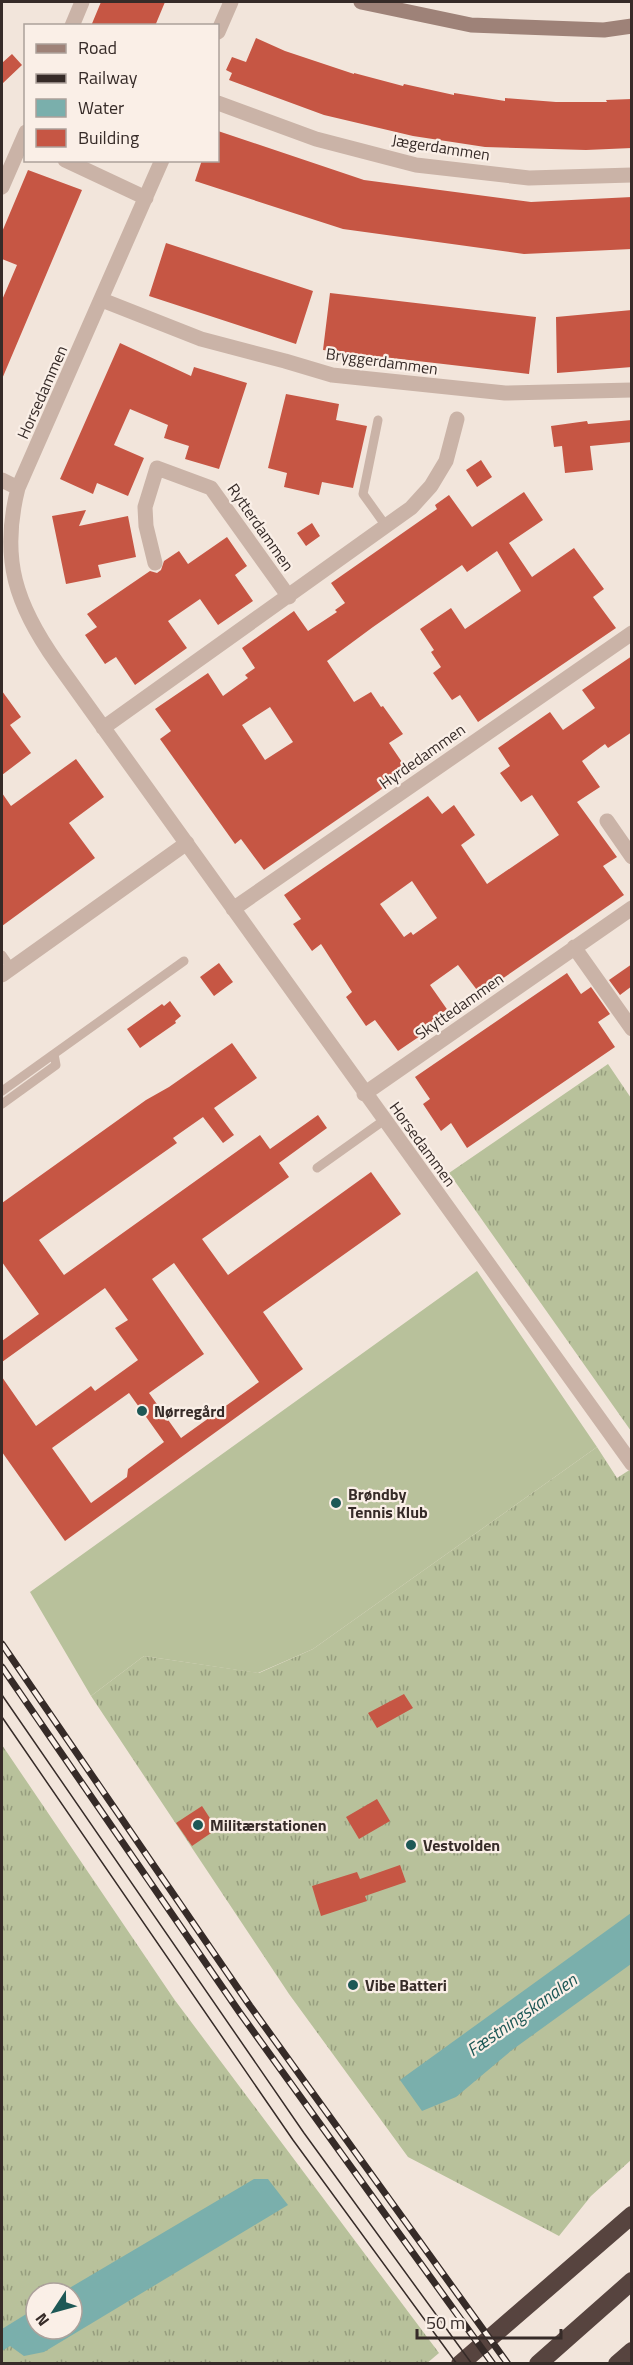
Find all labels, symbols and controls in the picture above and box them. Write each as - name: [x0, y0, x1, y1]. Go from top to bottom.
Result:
- legend: [24, 24, 219, 162]
- text: Road: [78, 34, 117, 61]
- text: Railway: [78, 64, 138, 91]
- text: Water: [78, 94, 124, 121]
- text: Building: [78, 124, 139, 151]
- street label: Jægerdammen: [390, 127, 492, 167]
- street label: Horsedammen: [11, 341, 73, 443]
- street label: Bryggerdammen: [325, 341, 439, 381]
- street label: Rytterdammen: [222, 478, 300, 576]
- street label: Hyrdedammen: [374, 717, 470, 795]
- street label: Skyttedammen: [410, 967, 508, 1045]
- street label: Horsedammen: [384, 1096, 462, 1192]
- place label: Nørregård: [154, 1399, 225, 1423]
- marker: Nørregård: [135, 1404, 149, 1418]
- place label: Brøndby Tennis Klub: [348, 1482, 428, 1524]
- marker: Brøndby Tennis Klub: [329, 1496, 343, 1510]
- place label: Militærstationen: [210, 1813, 327, 1837]
- marker: Militærstationen: [191, 1818, 205, 1832]
- place label: Vestvolden: [423, 1833, 500, 1857]
- marker: Vestvolden: [404, 1838, 418, 1852]
- water label: Fæstningskanalen: [461, 1966, 583, 2063]
- place label: Vibe Batteri: [365, 1973, 447, 1997]
- marker: Vibe Batteri: [346, 1978, 360, 1992]
- north arrow: [24, 2281, 84, 2341]
- scale bar: [417, 2302, 561, 2340]
- text: N: [29, 2308, 55, 2331]
- text: 50 m: [426, 2309, 465, 2336]

